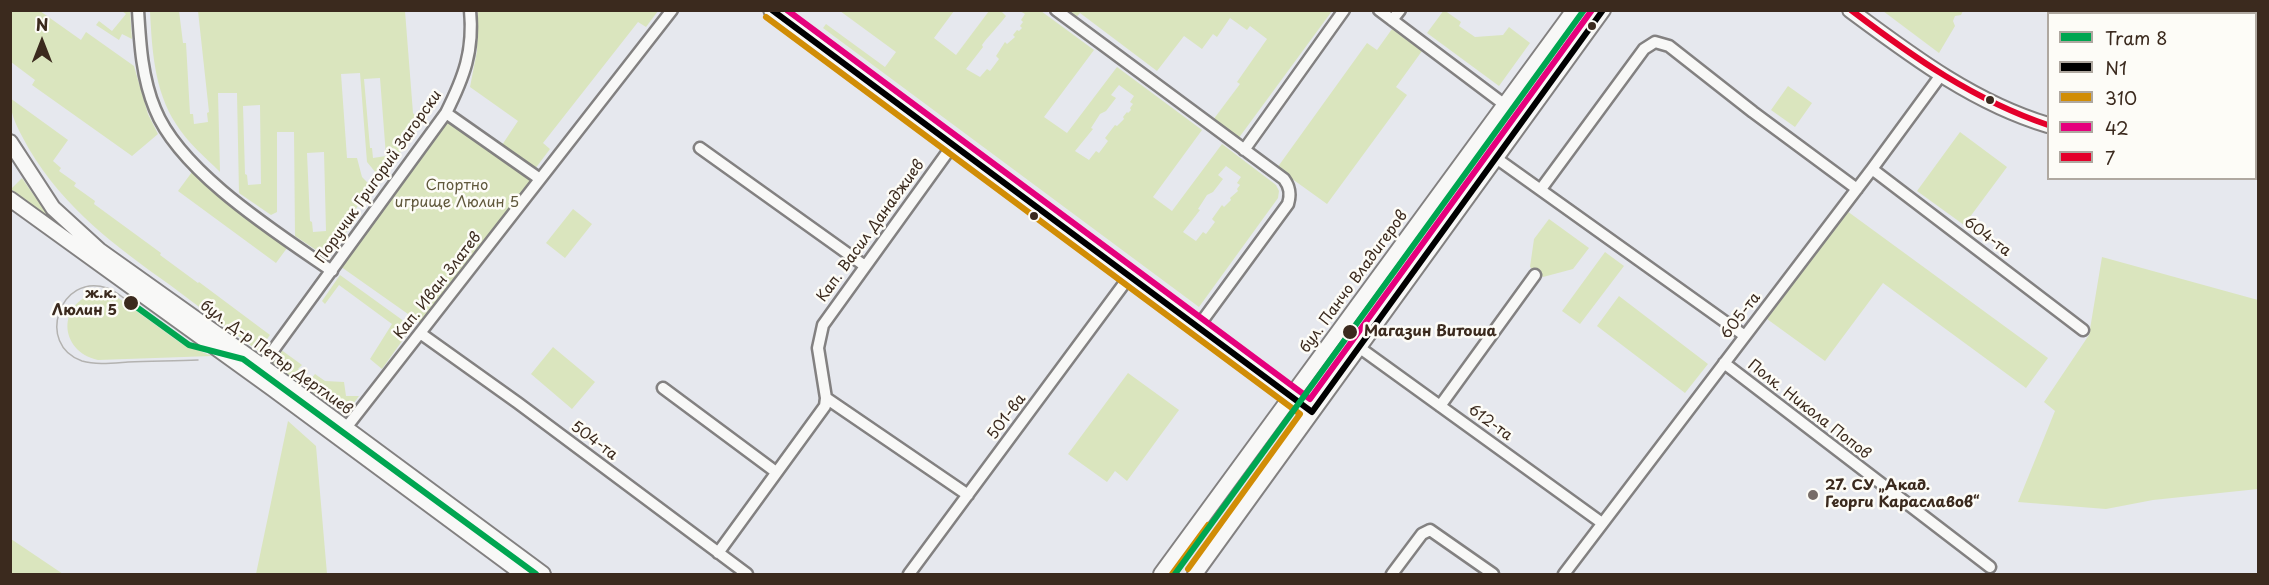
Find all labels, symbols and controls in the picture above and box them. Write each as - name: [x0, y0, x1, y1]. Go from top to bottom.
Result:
- north arrow: [12, 12, 72, 72]
- text: N: [36, 12, 48, 36]
- legend: [2047, 12, 2257, 180]
- unlabelled marker: [1586, 20, 1598, 32]
- text: Tram 8: [2105, 24, 2167, 51]
- text: N1: [2105, 54, 2127, 81]
- text: 310: [2105, 84, 2137, 111]
- street label: Поручик Григорий Загорски: [312, 87, 446, 267]
- unlabelled marker: [1984, 94, 1996, 106]
- text: 42: [2105, 114, 2129, 141]
- text: 7: [2105, 144, 2115, 171]
- street label: Кап. Васил Данаджиев: [813, 156, 929, 306]
- park label: Спортно игрище Люлин 5: [395, 177, 519, 212]
- street label: бул. Панчо Владигеров: [1296, 207, 1412, 357]
- unlabelled marker: [1028, 210, 1040, 222]
- street label: 604-та: [1960, 213, 2014, 261]
- street label: Кап. Иван Златев: [391, 229, 485, 343]
- place label: ж.к. Люлин 5: [52, 285, 117, 320]
- street label: 605-та: [1717, 289, 1765, 343]
- marker: ж.к. Люлин 5: [122, 294, 140, 312]
- street label: бул. Д-р Петър Дертлиев: [196, 297, 356, 419]
- marker: Магазин Витоша: [1341, 323, 1359, 341]
- place label: Магазин Витоша: [1364, 323, 1497, 341]
- street label: Полк. Никола Попов: [1744, 356, 1874, 464]
- street label: 501-ва: [984, 391, 1030, 443]
- street label: 612-та: [1464, 401, 1516, 445]
- street label: 504-та: [567, 418, 621, 464]
- place label: 27. СУ „Акад. Георги Караславов“: [1825, 477, 1979, 512]
- marker: 27. СУ „Акад. Георги Караславов“: [1806, 488, 1820, 502]

